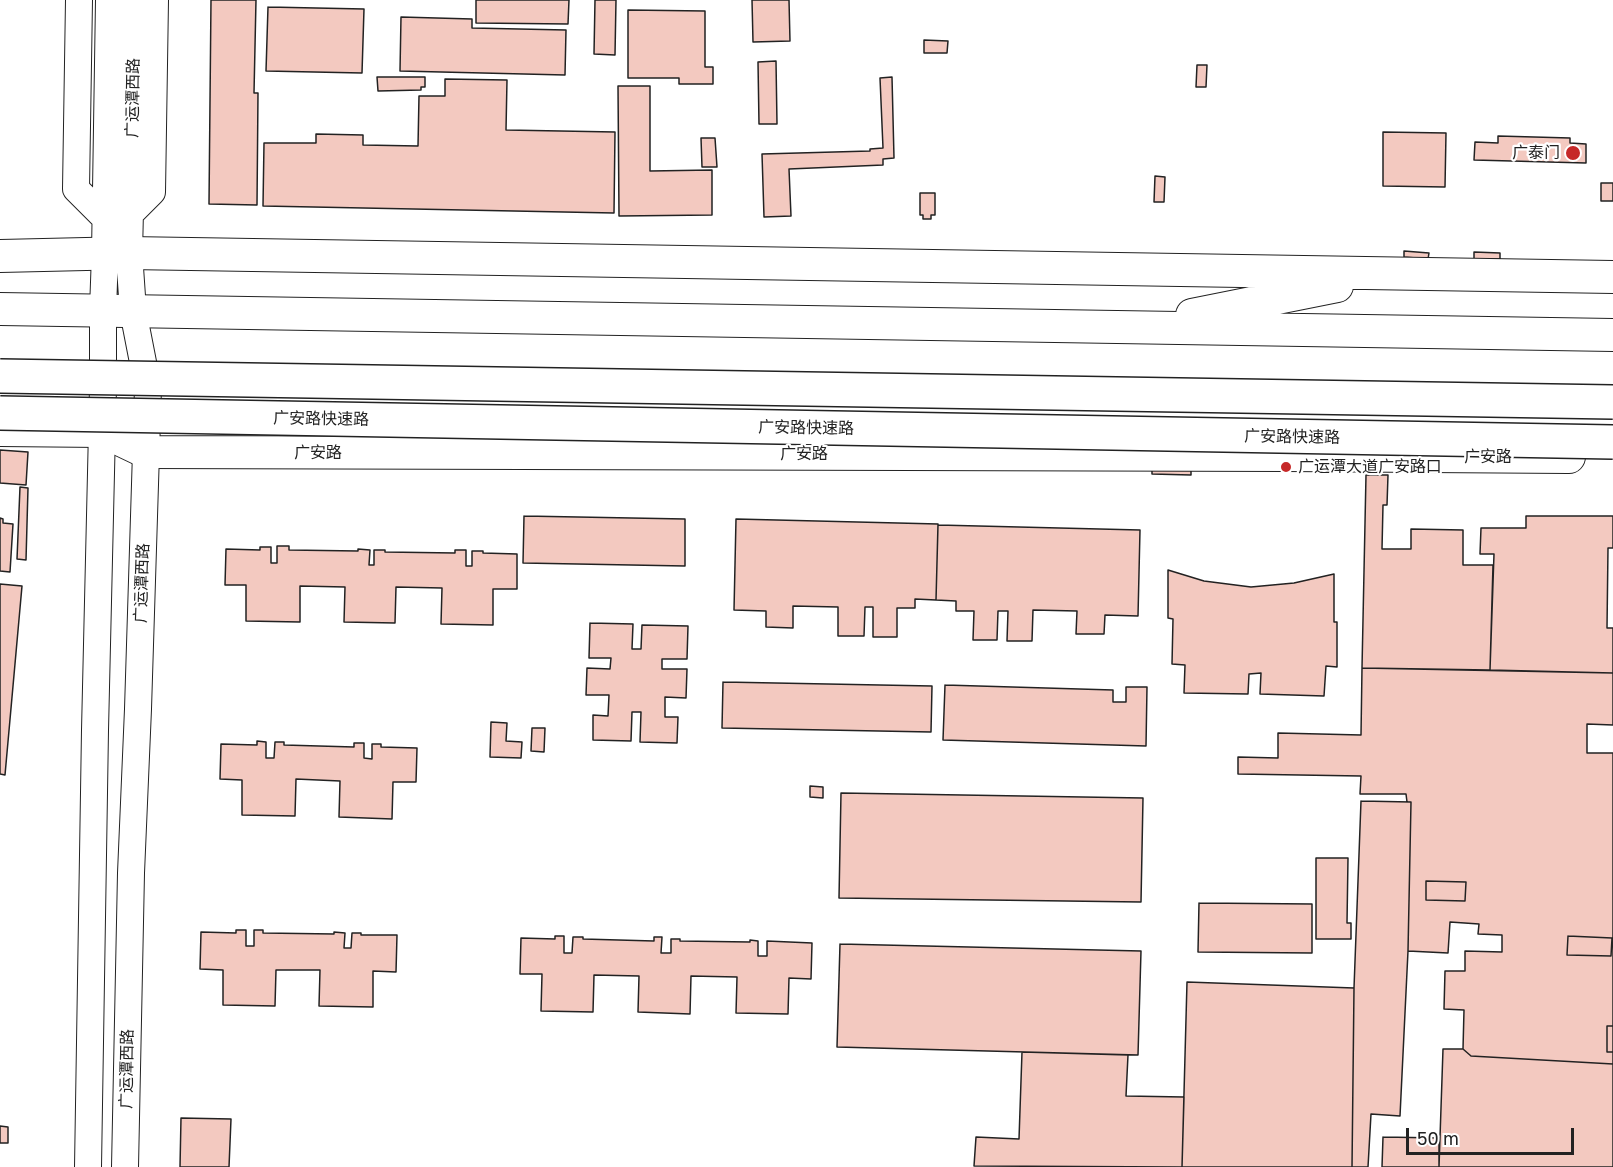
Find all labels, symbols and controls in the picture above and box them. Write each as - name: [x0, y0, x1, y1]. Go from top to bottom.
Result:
- street label: 广运潭西路: [123, 58, 143, 138]
- place label: 广泰门: [1512, 143, 1560, 163]
- marker: 广泰门: [1564, 144, 1582, 162]
- street label: 广安路快速路: [273, 409, 369, 429]
- street label: 广安路快速路: [758, 418, 854, 438]
- street label: 广安路快速路: [1244, 427, 1340, 447]
- street label: 广安路: [294, 443, 342, 463]
- street label: 广安路: [780, 444, 828, 464]
- street label: 广安路: [1464, 447, 1512, 467]
- place label: 广运潭大道广安路口: [1298, 457, 1442, 477]
- marker: 广运潭大道广安路口: [1279, 460, 1293, 474]
- street label: 广运潭西路: [131, 543, 153, 623]
- street label: 广运潭西路: [117, 1029, 137, 1109]
- scale bar: [1409, 1116, 1577, 1154]
- text: 50 m: [1417, 1127, 1459, 1149]

